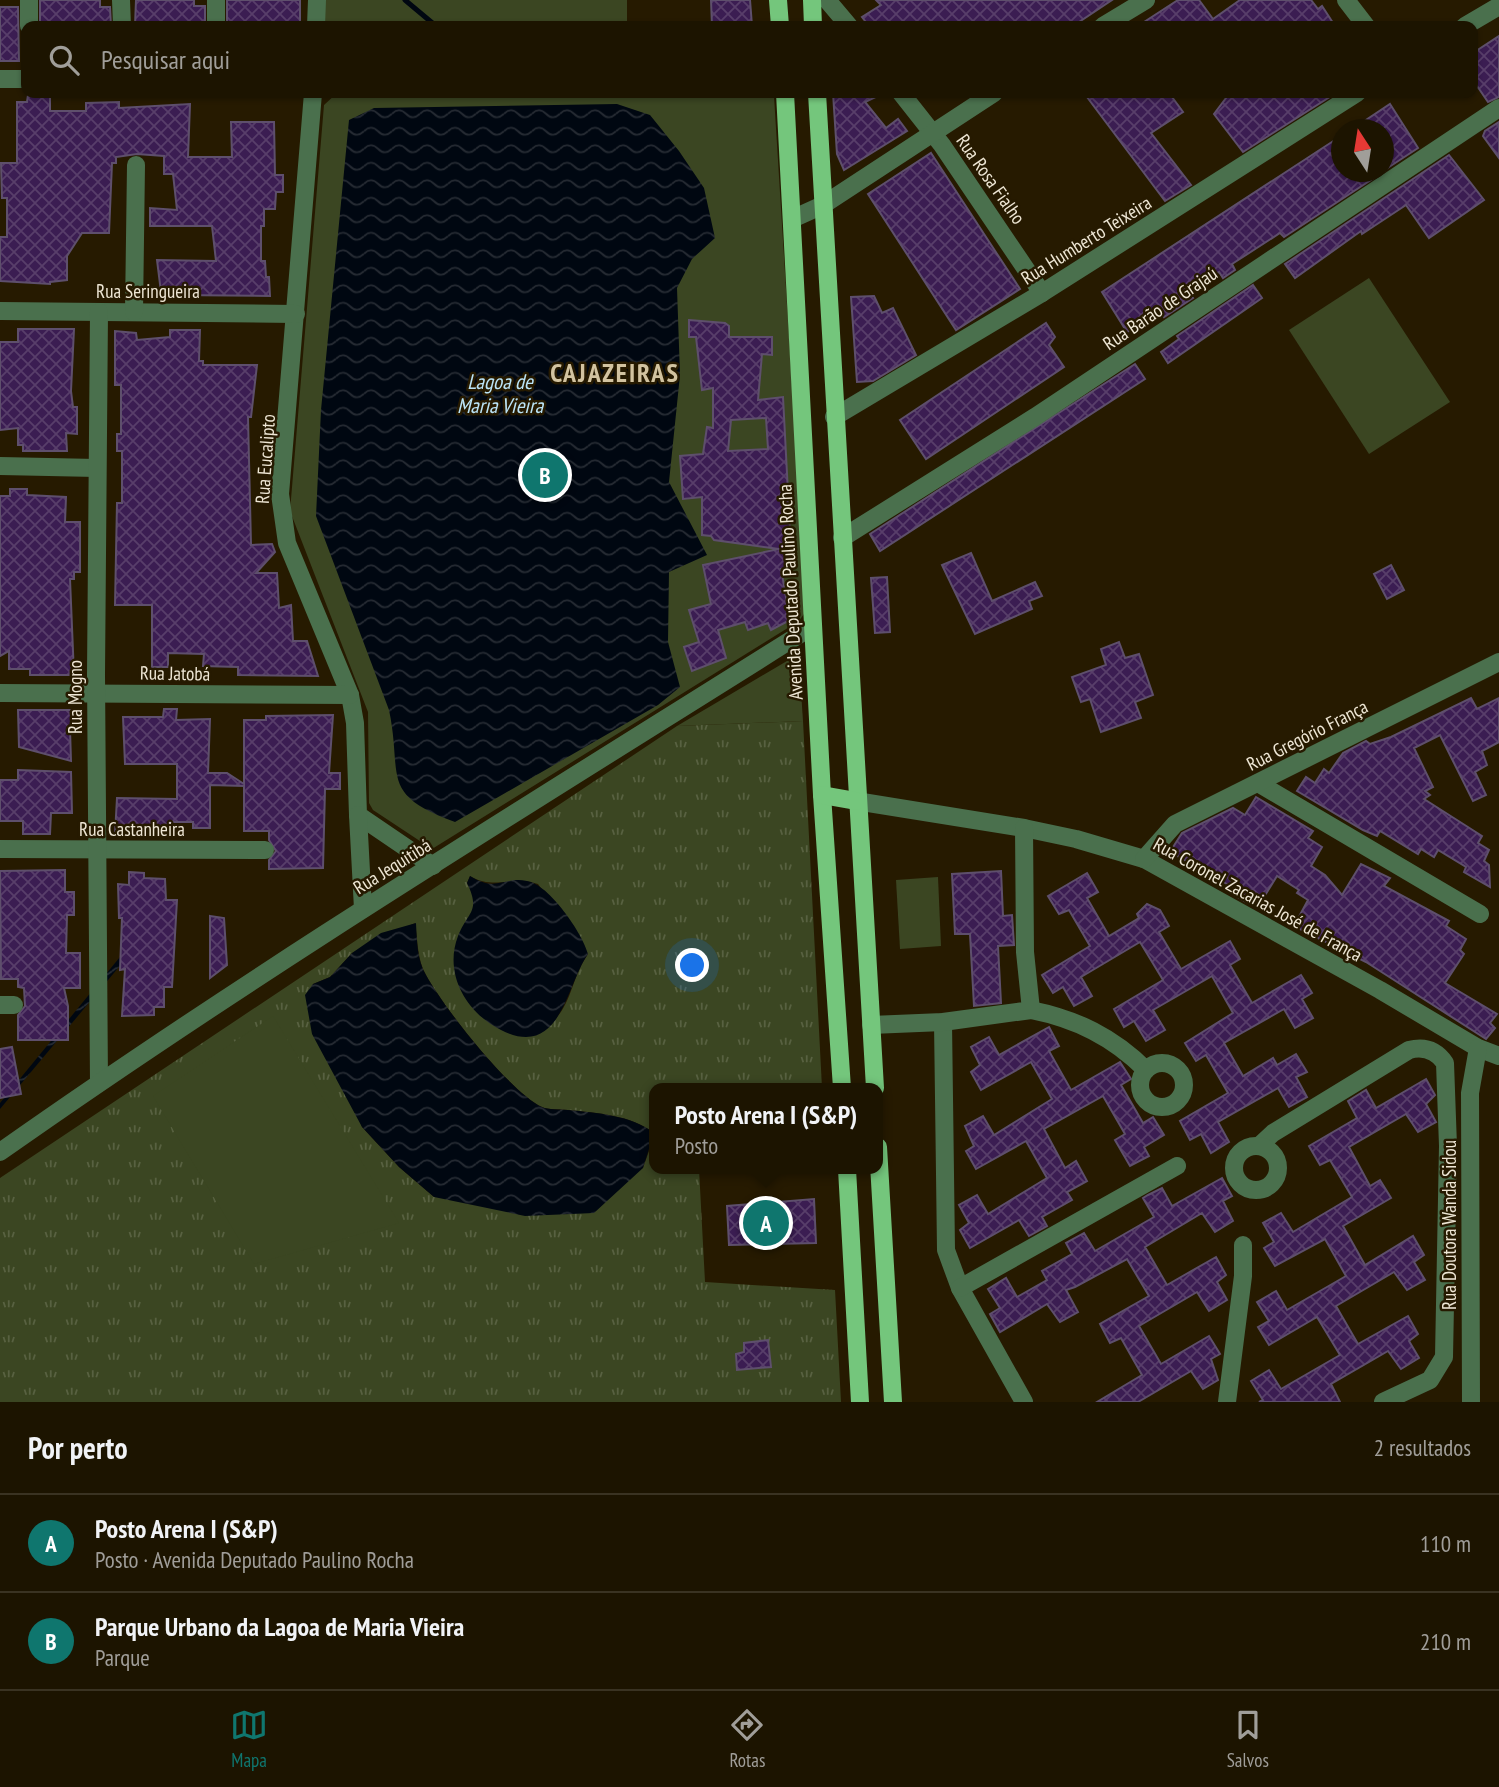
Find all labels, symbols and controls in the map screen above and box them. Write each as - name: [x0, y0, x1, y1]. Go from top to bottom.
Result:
- search box: [21, 21, 1478, 98]
- icon: search: [45, 41, 83, 79]
- text: Pesquisar aqui: [101, 43, 230, 76]
- north arrow: [1331, 119, 1394, 182]
- street label: Rua Rosa Fialho: [951, 129, 1031, 229]
- street label: Rua Humberto Teixeira: [1016, 190, 1156, 290]
- street label: Rua Barão de Grajaú: [1098, 261, 1222, 355]
- street label: Rua Seringueira: [96, 279, 200, 303]
- district label: CAJAZEIRAS: [550, 356, 680, 389]
- water label: Lagoa de Maria Vieira: [457, 368, 545, 419]
- street label: Rua Eucalipto: [250, 413, 280, 505]
- pin: B: [522, 449, 568, 501]
- street label: Avenida Deputado Paulino Rocha: [772, 484, 808, 700]
- street label: Rua Mogno: [63, 660, 87, 734]
- street label: Rua Jatobá: [140, 660, 210, 686]
- street label: Rua Gregório França: [1242, 694, 1372, 776]
- street label: Rua Castanheira: [79, 817, 185, 841]
- street label: Rua Coronel Zacarias José de França: [1149, 832, 1367, 966]
- street label: Rua Jequitibá: [349, 833, 435, 899]
- your location: [675, 948, 709, 982]
- popup: [649, 1083, 883, 1174]
- text: Posto Arena I (S&P): [675, 1098, 857, 1131]
- text: Posto: [675, 1131, 718, 1160]
- street label: Rua Doutora Wanda Sidou: [1437, 1140, 1461, 1310]
- pin: A: [743, 1197, 789, 1249]
- text: Por perto: [28, 1428, 128, 1467]
- text: 2 resultados: [1374, 1433, 1471, 1462]
- text: Posto Arena I (S&P): [95, 1512, 278, 1545]
- text: A: [45, 1529, 57, 1558]
- text: 110 m: [1420, 1529, 1471, 1558]
- text: Posto · Avenida Deputado Paulino Rocha: [95, 1545, 414, 1574]
- text: Parque Urbano da Lagoa de Maria Vieira: [95, 1610, 464, 1643]
- text: B: [45, 1627, 57, 1656]
- text: 210 m: [1420, 1627, 1471, 1656]
- text: Parque: [95, 1643, 150, 1672]
- tab: Mapa: [230, 1706, 268, 1772]
- tab: Rotas: [728, 1706, 766, 1772]
- tab: Salvos: [1227, 1706, 1269, 1772]

